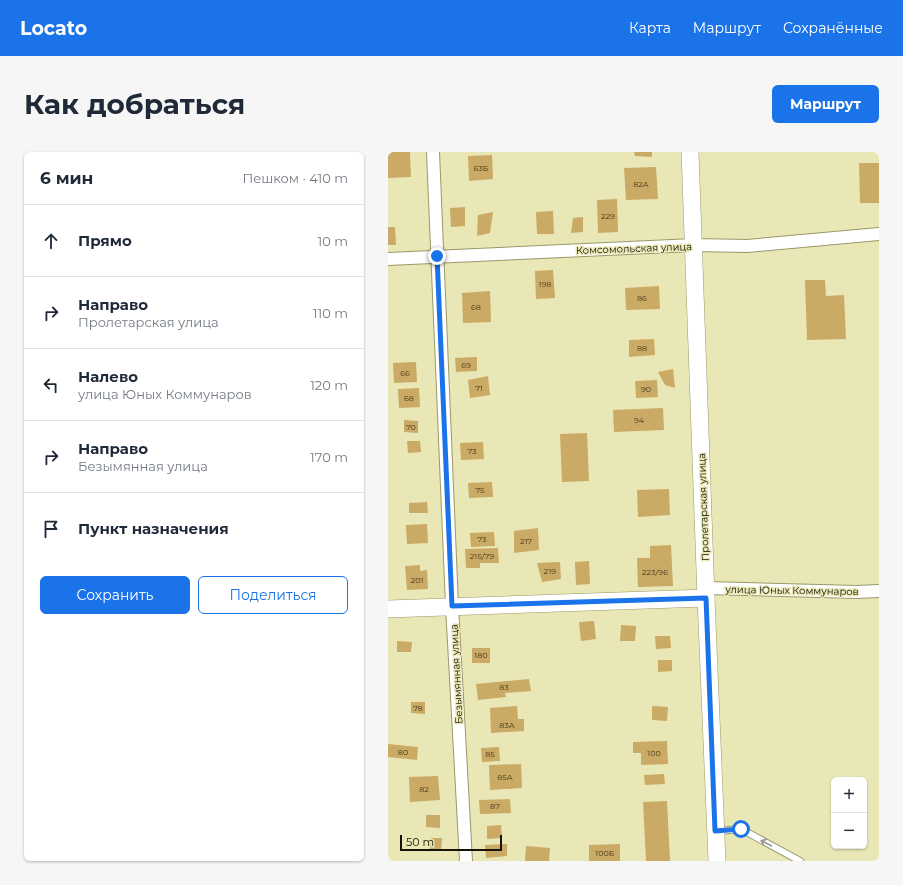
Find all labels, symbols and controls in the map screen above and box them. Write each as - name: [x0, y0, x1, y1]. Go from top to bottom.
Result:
- text: Locato: [20, 17, 87, 40]
- text: Карта: [629, 19, 671, 37]
- text: Маршрут: [693, 19, 761, 37]
- text: Сохранённые: [783, 19, 883, 37]
- button: Маршрут: [772, 85, 879, 123]
- text: Как добраться: [24, 87, 245, 121]
- house number: 63Б: [473, 163, 489, 173]
- text: 6 мин: [40, 168, 93, 188]
- text: Пешком · 410 m: [242, 170, 348, 186]
- house number: 82А: [633, 179, 649, 189]
- house number: 229: [601, 211, 615, 221]
- icon: ahead: [40, 230, 62, 252]
- text: Прямо: [78, 231, 132, 250]
- text: 10 m: [318, 233, 348, 249]
- street label: Комсомольская улица: [576, 240, 692, 257]
- route end: [428, 247, 446, 265]
- house number: 198: [539, 279, 551, 289]
- house number: 86: [637, 293, 647, 303]
- text: Направо: [78, 295, 148, 314]
- icon: right: [40, 302, 62, 324]
- house number: 68: [471, 302, 481, 312]
- text: 110 m: [313, 305, 348, 321]
- text: Пролетарская улица: [78, 314, 219, 330]
- house number: 88: [637, 343, 647, 353]
- house number: 69: [461, 360, 471, 370]
- text: Налево: [78, 367, 138, 386]
- house number: 66: [400, 368, 410, 378]
- icon: left: [40, 374, 62, 396]
- text: 120 m: [310, 377, 348, 393]
- house number: 71: [475, 383, 483, 393]
- house number: 90: [641, 384, 651, 394]
- text: улица Юных Коммунаров: [78, 386, 252, 402]
- house number: 68: [404, 393, 414, 403]
- house number: 94: [634, 415, 645, 425]
- house number: 70: [406, 422, 416, 432]
- text: Направо: [78, 439, 148, 458]
- icon: right: [40, 446, 62, 468]
- house number: 73: [467, 446, 477, 456]
- text: 170 m: [310, 449, 348, 465]
- street label: Пролетарская улица: [695, 453, 712, 561]
- text: Безымянная улица: [78, 458, 208, 474]
- house number: 75: [475, 485, 485, 495]
- icon: arrive: [40, 518, 62, 540]
- text: Пункт назначения: [78, 519, 229, 538]
- house number: 73: [477, 534, 487, 544]
- house number: 217: [520, 536, 532, 546]
- house number: 215/79: [470, 551, 494, 561]
- house number: 219: [544, 566, 556, 576]
- house number: 223/96: [642, 567, 668, 577]
- house number: 201: [411, 575, 423, 585]
- button: Сохранить: [40, 576, 190, 614]
- button: Поделиться: [198, 576, 348, 614]
- street label: улица Юных Коммунаров: [724, 583, 859, 598]
- street label: Безымянная улица: [447, 624, 466, 724]
- house number: 180: [474, 650, 488, 660]
- house number: 83: [499, 682, 509, 692]
- house number: 78: [413, 703, 423, 713]
- house number: 83А: [499, 720, 515, 730]
- house number: 80: [398, 747, 408, 757]
- house number: 100: [647, 748, 661, 758]
- house number: 85: [485, 749, 495, 759]
- house number: 85А: [497, 772, 513, 782]
- map controls: [831, 777, 867, 849]
- button: +: [831, 777, 867, 813]
- house number: 82: [419, 784, 429, 794]
- house number: 87: [490, 801, 500, 811]
- button: −: [831, 813, 867, 849]
- route start: [732, 820, 750, 838]
- scale bar: [400, 833, 502, 852]
- text: 50 m: [406, 835, 434, 849]
- one-way arrow: [760, 838, 772, 846]
- house number: 100Б: [595, 848, 615, 858]

